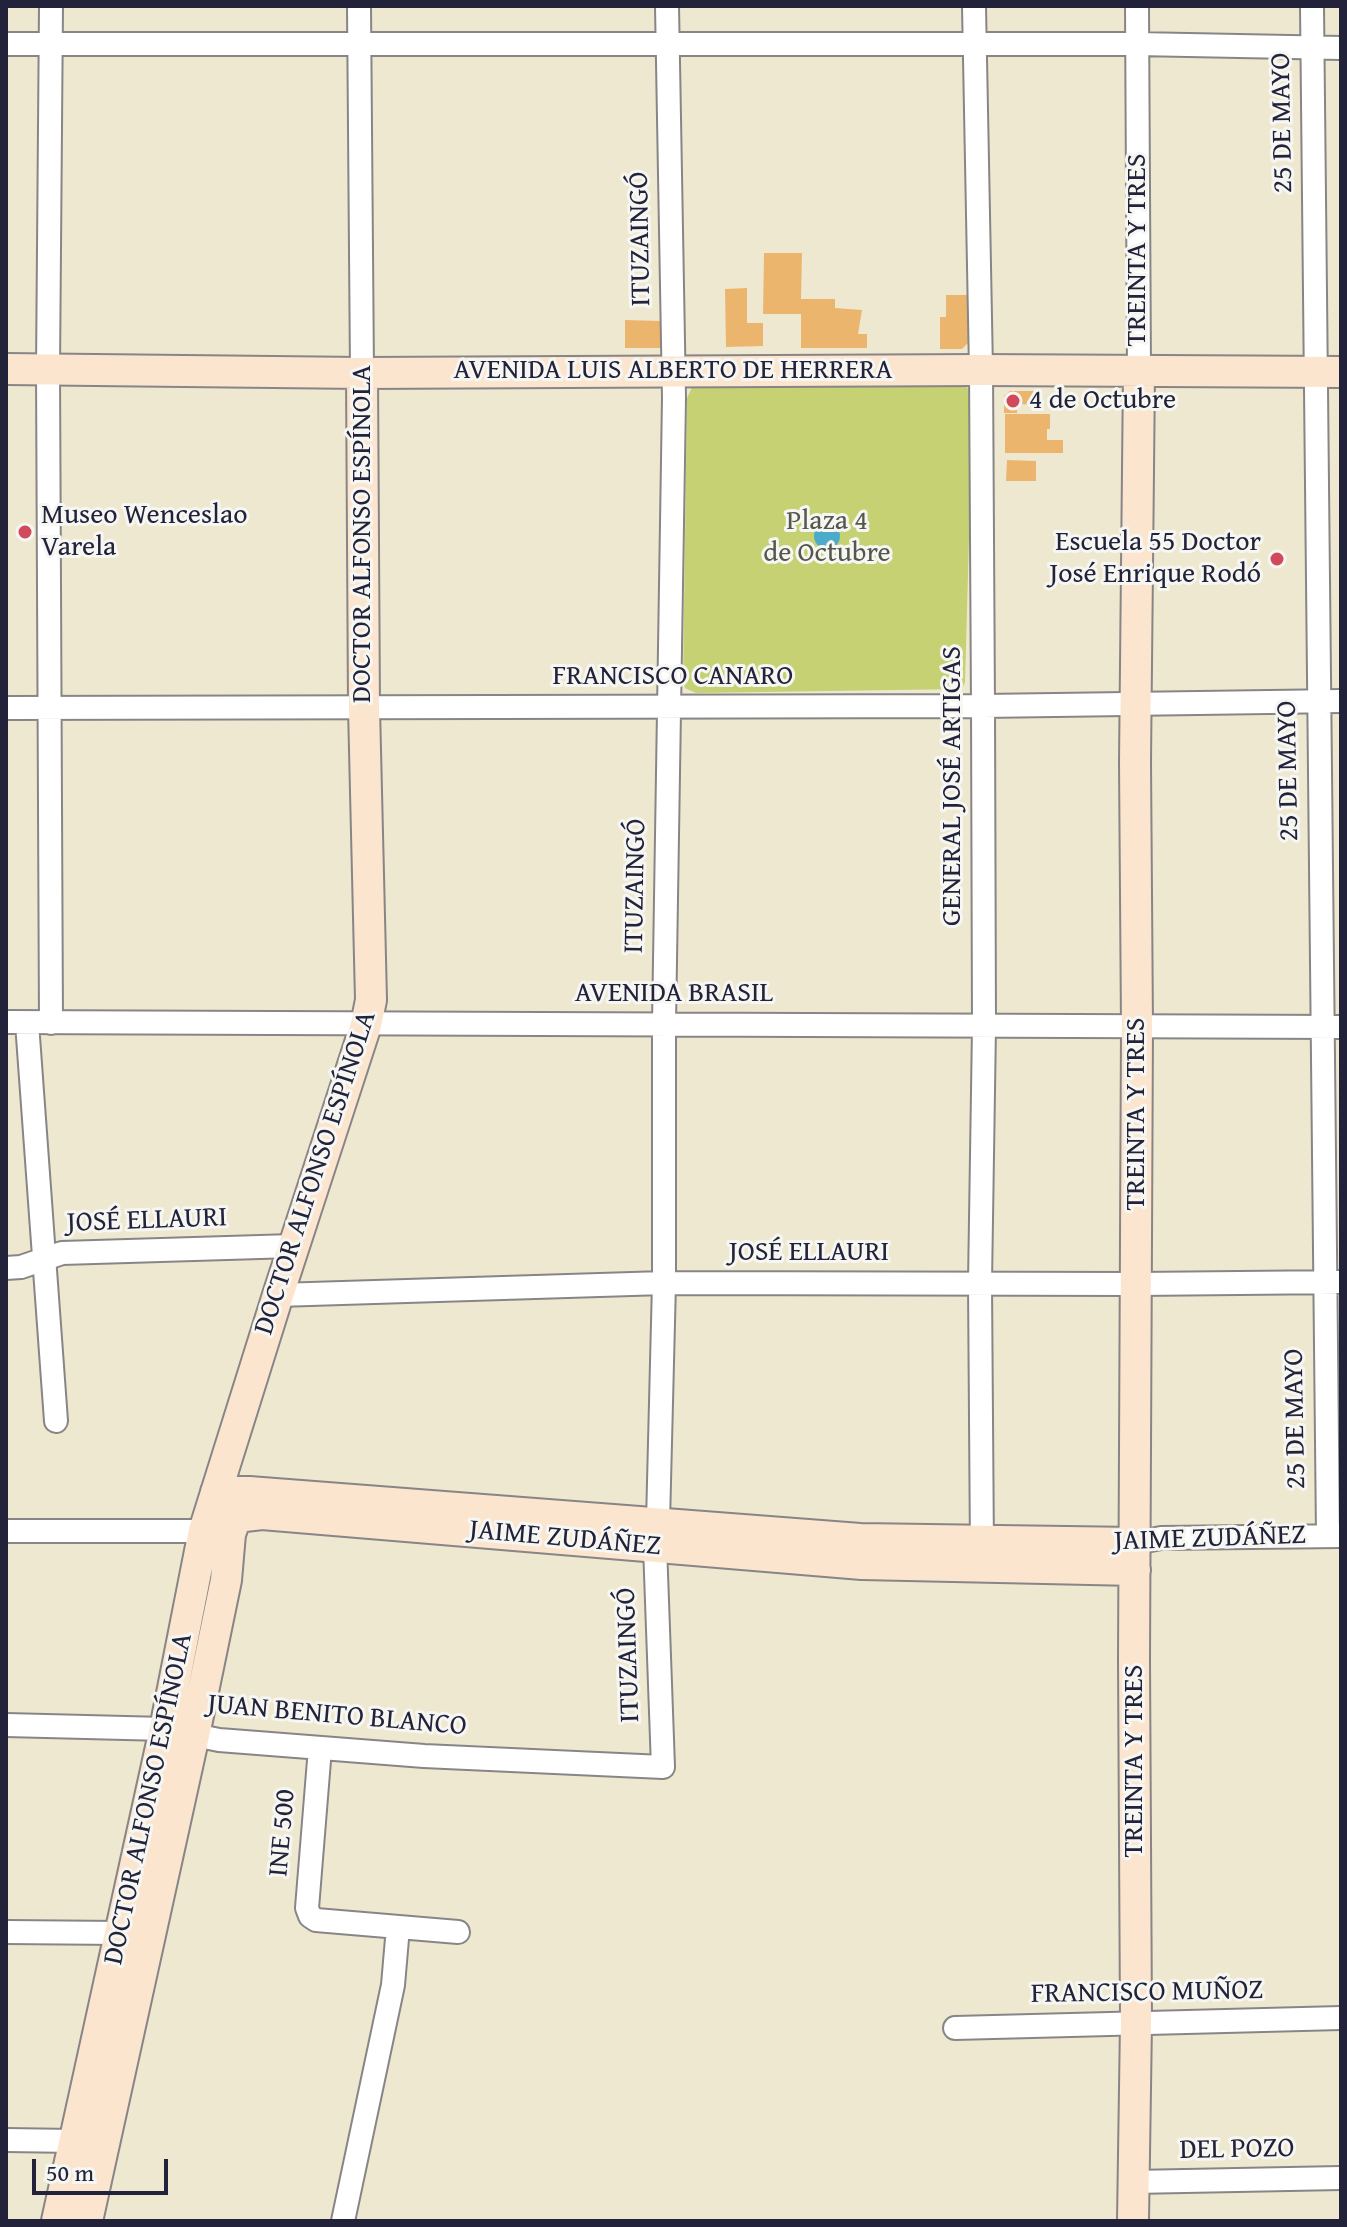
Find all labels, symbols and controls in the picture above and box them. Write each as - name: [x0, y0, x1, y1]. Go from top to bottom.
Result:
- street label: 25 DE MAYO: [1265, 52, 1301, 194]
- street label: TREINTA Y TRES: [1121, 154, 1155, 346]
- street label: ITUZAINGÓ: [623, 171, 659, 307]
- street label: AVENIDA LUIS ALBERTO DE HERRERA: [454, 354, 892, 388]
- street label: DOCTOR ALFONSO ESPÍNOLA: [346, 365, 380, 703]
- place label: 4 de Octubre: [1029, 384, 1176, 418]
- marker: 4 de Octubre: [1004, 392, 1022, 410]
- place label: Museo Wenceslao Varela: [41, 499, 247, 565]
- park label: Plaza 4 de Octubre: [763, 505, 891, 571]
- marker: Museo Wenceslao Varela: [16, 523, 34, 541]
- place label: Escuela 55 Doctor José Enrique Rodó: [1049, 526, 1261, 592]
- marker: Escuela 55 Doctor José Enrique Rodó: [1268, 550, 1286, 568]
- street label: GENERAL JOSÉ ARTIGAS: [936, 646, 970, 926]
- street label: FRANCISCO CANARO: [553, 660, 793, 694]
- street label: 25 DE MAYO: [1271, 700, 1307, 842]
- street label: ITUZAINGÓ: [618, 818, 654, 954]
- street label: AVENIDA BRASIL: [575, 977, 773, 1011]
- street label: DOCTOR ALFONSO ESPÍNOLA: [248, 1007, 384, 1339]
- street label: TREINTA Y TRES: [1120, 1018, 1154, 1210]
- street label: JOSÉ ELLAURI: [66, 1201, 228, 1241]
- street label: JOSÉ ELLAURI: [729, 1236, 889, 1270]
- street label: 25 DE MAYO: [1278, 1348, 1314, 1490]
- street label: JAIME ZUDÁÑEZ: [468, 1514, 662, 1564]
- street label: JAIME ZUDÁÑEZ: [1113, 1519, 1307, 1559]
- street label: ITUZAINGÓ: [610, 1587, 648, 1723]
- street label: DOCTOR ALFONSO ESPÍNOLA: [97, 1630, 201, 1968]
- street label: TREINTA Y TRES: [1118, 1665, 1152, 1857]
- street label: JUAN BENITO BLANCO: [206, 1688, 468, 1744]
- street label: INE 500: [262, 1788, 304, 1878]
- street label: FRANCISCO MUÑOZ: [1030, 1974, 1264, 2012]
- street label: DEL POZO: [1179, 2132, 1295, 2168]
- scale bar: [36, 2143, 172, 2193]
- text: 50 m: [46, 2155, 94, 2190]

